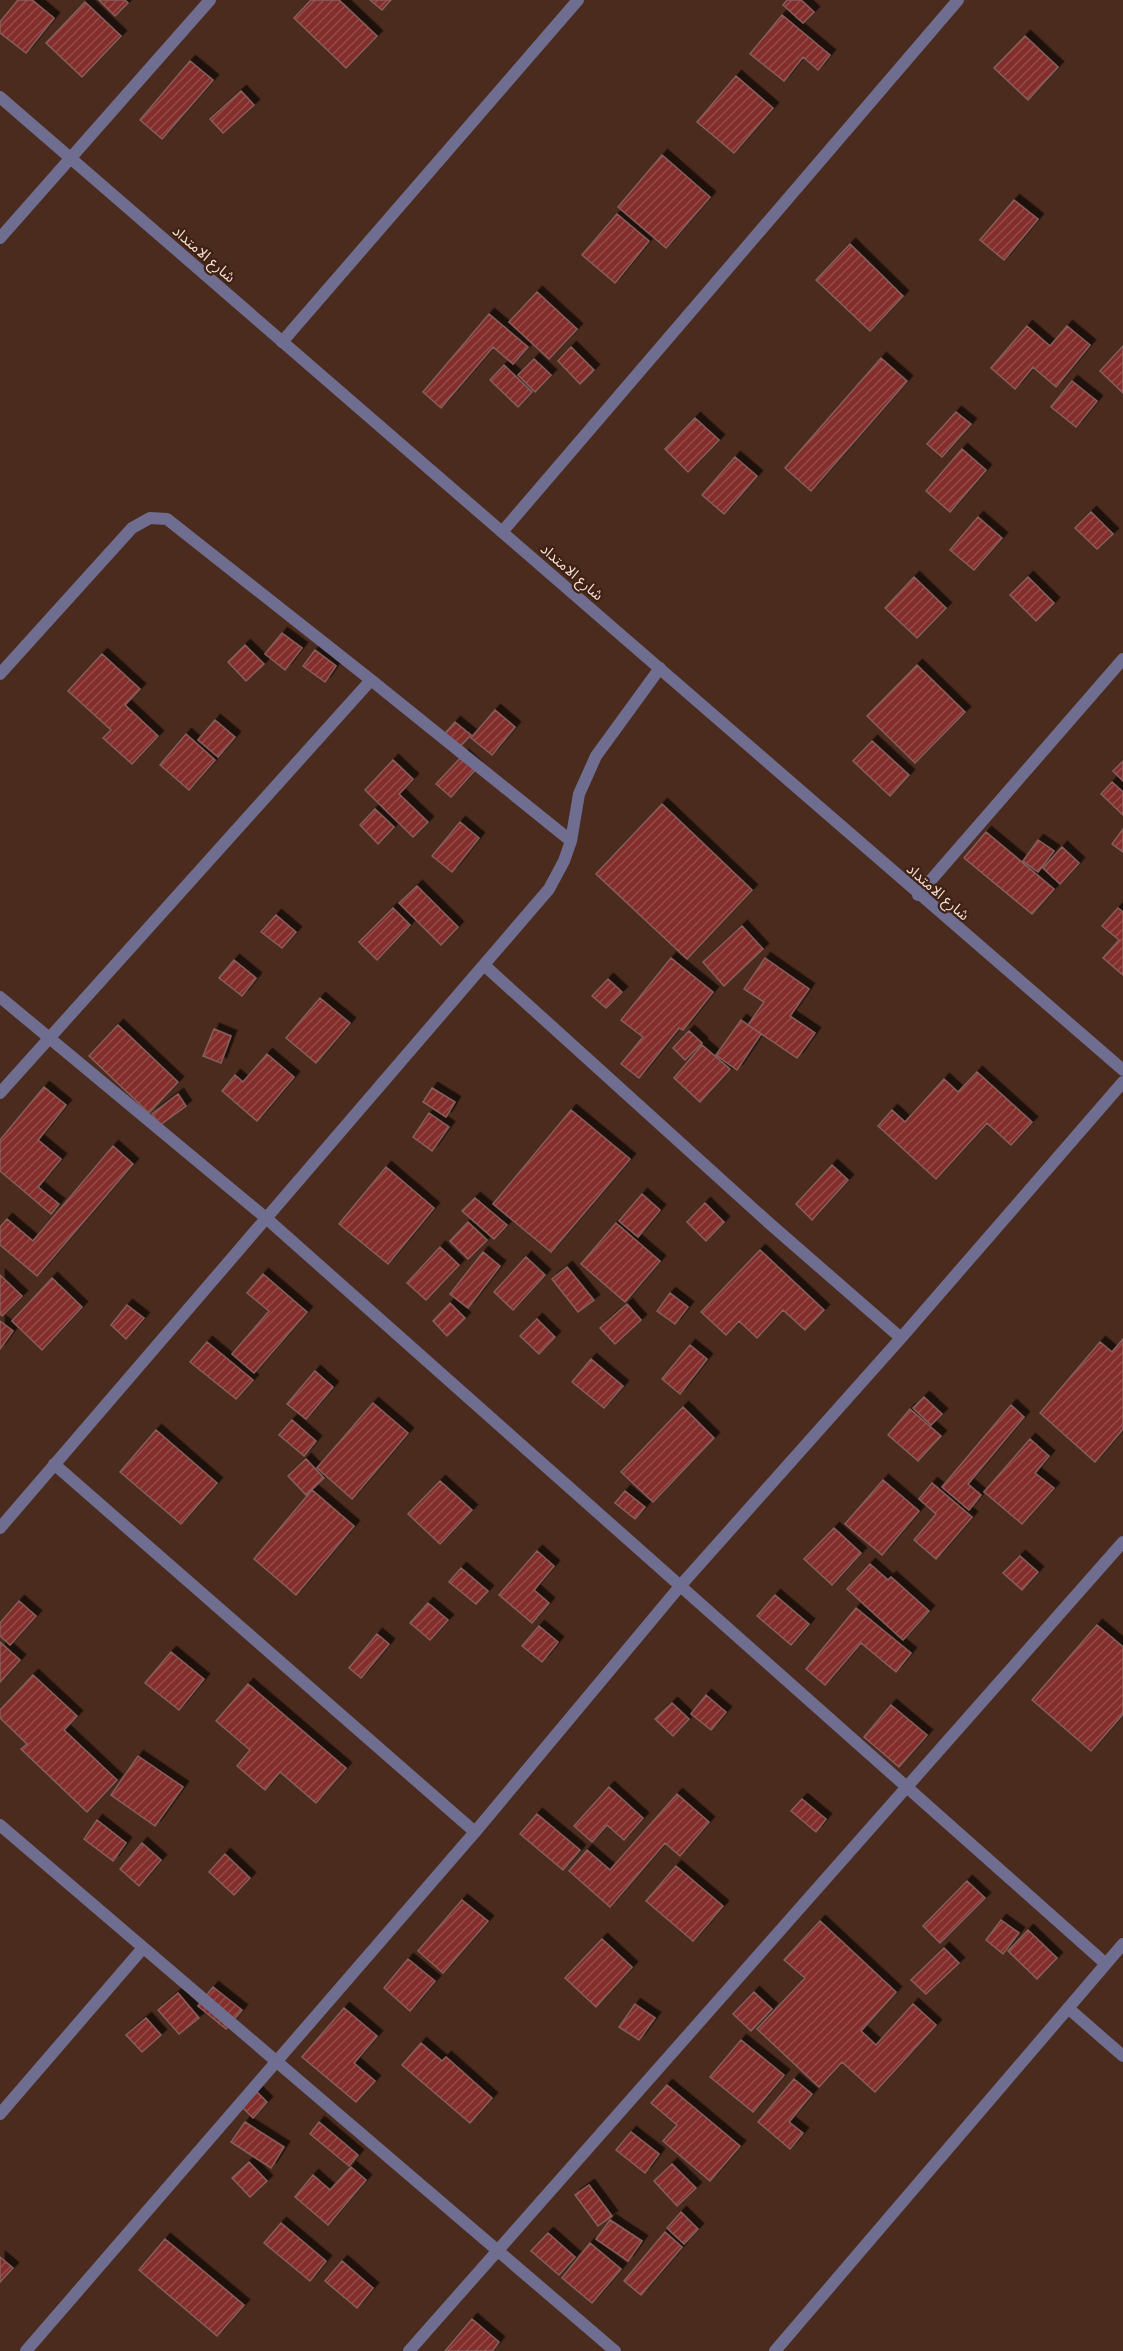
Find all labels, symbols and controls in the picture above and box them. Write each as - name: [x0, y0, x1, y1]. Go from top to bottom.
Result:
- street label: شارع الامتداد: [167, 221, 240, 289]
- street label: شارع الامتداد: [535, 539, 608, 607]
- street label: شارع الامتداد: [901, 859, 974, 927]

